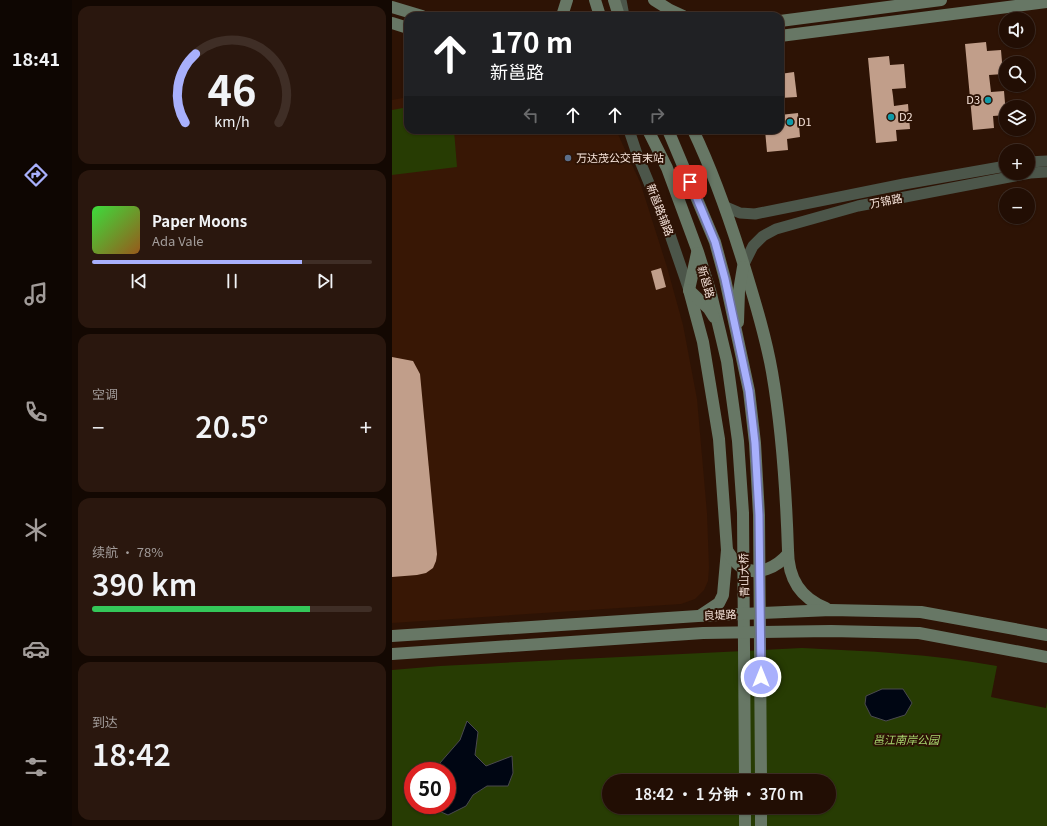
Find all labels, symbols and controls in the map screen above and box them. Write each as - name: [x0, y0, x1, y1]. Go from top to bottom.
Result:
- map controls: [999, 12, 1035, 224]
- button: sound: [999, 12, 1035, 48]
- text: 170 m: [490, 21, 573, 61]
- icon: ahead: [424, 28, 476, 80]
- text: 18:41: [12, 45, 60, 71]
- button: search: [999, 56, 1035, 92]
- text: 46: [207, 58, 257, 118]
- text: 新邕路: [490, 58, 544, 84]
- place label: D3: [966, 91, 980, 107]
- marker: D3: [983, 95, 993, 105]
- button: layers: [999, 100, 1035, 136]
- icon: left: [520, 104, 542, 126]
- icon: ahead: [562, 104, 584, 126]
- icon: ahead: [604, 104, 626, 126]
- icon: right: [646, 104, 668, 126]
- place label: D2: [899, 108, 913, 124]
- text: km/h: [214, 110, 250, 131]
- marker: D2: [886, 112, 896, 122]
- place label: D1: [798, 113, 812, 129]
- marker: D1: [785, 117, 795, 127]
- button: +: [999, 144, 1035, 180]
- place label: 万达茂公交首末站: [576, 149, 664, 165]
- marker: 万达茂公交首末站: [563, 153, 573, 163]
- icon: directions: [22, 161, 50, 189]
- pin: [673, 165, 707, 199]
- icon: arrive: [679, 171, 701, 193]
- street label: 新邕路辅路: [644, 181, 678, 238]
- button: −: [999, 188, 1035, 224]
- street label: 万锦路: [868, 189, 904, 211]
- text: Paper Moons: [152, 210, 247, 231]
- text: Ada Vale: [152, 231, 204, 250]
- street label: 新邕路: [695, 264, 719, 300]
- icon: previous: [128, 270, 150, 292]
- icon: pause: [221, 270, 243, 292]
- icon: next: [314, 270, 336, 292]
- icon: music: [22, 280, 50, 308]
- text: 空调: [92, 384, 118, 403]
- icon: phone: [22, 398, 50, 426]
- text: 20.5°: [195, 403, 269, 447]
- text: −: [92, 410, 104, 442]
- text: +: [360, 410, 372, 442]
- icon: climate: [22, 516, 50, 544]
- text: 续航 · 78%: [92, 542, 163, 561]
- street label: 青山大桥: [735, 553, 751, 597]
- text: 390 km: [92, 561, 197, 605]
- street label: 良堤路: [703, 605, 737, 623]
- icon: car: [22, 635, 50, 663]
- position arrow: [740, 656, 782, 698]
- text: 到达: [92, 712, 118, 731]
- text: 18:42: [92, 731, 171, 775]
- park label: 邕江南岸公园: [873, 731, 941, 747]
- icon: filters: [22, 753, 50, 781]
- speed limit sign: 50: [404, 762, 456, 814]
- text: 18:42 · 1 分钟 · 370 m: [635, 783, 803, 804]

